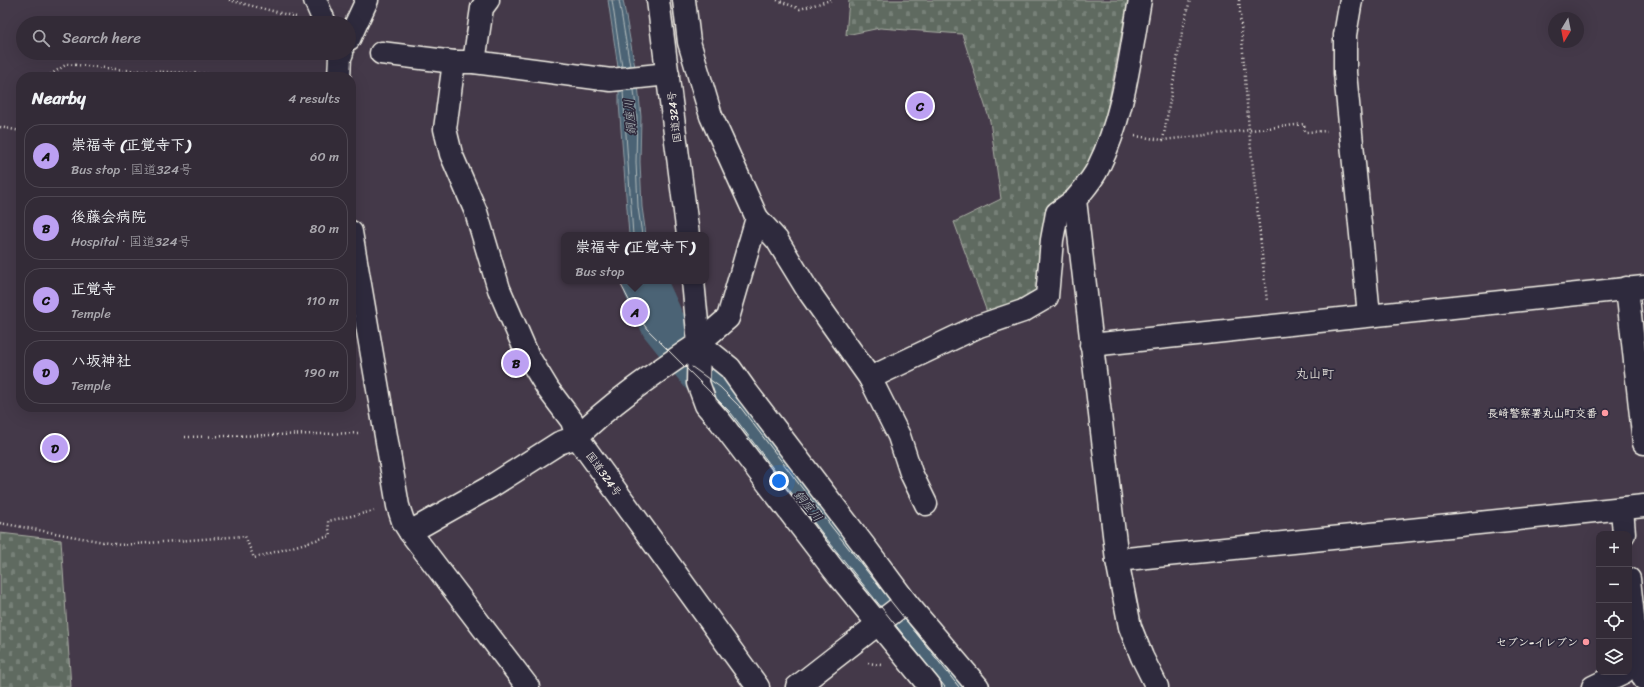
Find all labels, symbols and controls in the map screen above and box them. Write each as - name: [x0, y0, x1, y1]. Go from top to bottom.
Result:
- north arrow: [1548, 12, 1584, 48]
- search box: [16, 16, 356, 60]
- text: Search here: [62, 25, 141, 51]
- icon: search: [30, 27, 52, 49]
- text: Nearby: [32, 83, 86, 113]
- text: 4 results: [288, 87, 340, 110]
- street label: 国道324号: [662, 90, 687, 144]
- pin: C: [907, 91, 933, 121]
- water label: 銅座川: [618, 98, 642, 136]
- text: 崇福寺 (正覚寺下): [71, 132, 191, 158]
- text: A: [42, 145, 50, 168]
- text: 60 m: [310, 145, 339, 168]
- text: Bus stop · 国道324号: [71, 158, 192, 181]
- text: 後藤会病院: [71, 204, 146, 230]
- text: B: [42, 217, 50, 240]
- text: 80 m: [310, 217, 339, 240]
- text: Hospital · 国道324号: [71, 230, 191, 253]
- popup: [561, 232, 709, 284]
- text: 崇福寺 (正覚寺下): [575, 234, 695, 260]
- text: Bus stop: [575, 260, 624, 283]
- text: 正覚寺: [71, 276, 116, 302]
- text: C: [42, 289, 50, 312]
- text: 110 m: [306, 289, 339, 312]
- pin: A: [622, 297, 648, 327]
- text: Temple: [71, 302, 111, 325]
- text: ハ坂神社: [71, 348, 131, 374]
- pin: B: [503, 348, 529, 378]
- text: D: [42, 361, 50, 384]
- text: 190 m: [304, 361, 339, 384]
- district label: 丸山町: [1295, 362, 1335, 385]
- text: Temple: [71, 374, 111, 397]
- place label: 長崎警察署丸山町交番: [1487, 404, 1597, 423]
- marker: 長崎警察署丸山町交番: [1600, 408, 1610, 418]
- pin: D: [42, 433, 68, 463]
- street label: 国道324号: [581, 448, 627, 501]
- your location: [769, 471, 789, 491]
- water label: 銅座川: [788, 485, 828, 527]
- map controls: [1596, 531, 1632, 675]
- button: +: [1596, 531, 1632, 567]
- button: −: [1596, 567, 1632, 603]
- button: locate: [1596, 603, 1632, 639]
- place label: セブン-イレブン: [1496, 633, 1578, 652]
- marker: セブン-イレブン: [1581, 637, 1591, 647]
- button: layers: [1596, 639, 1632, 675]

